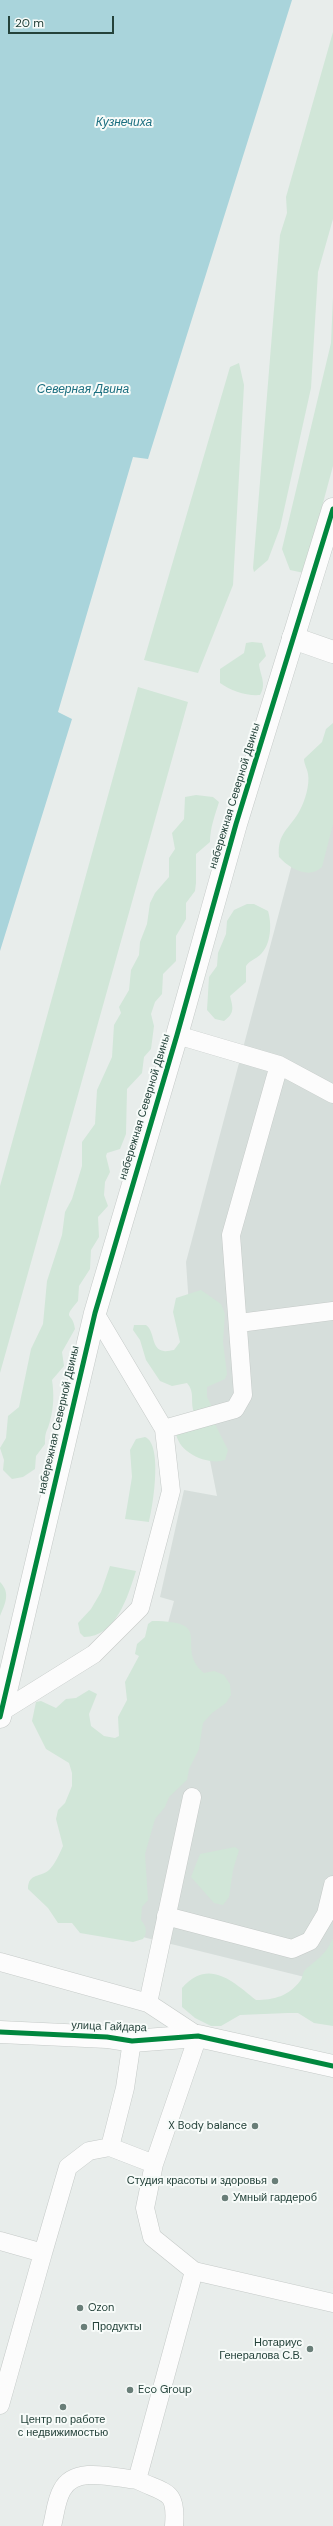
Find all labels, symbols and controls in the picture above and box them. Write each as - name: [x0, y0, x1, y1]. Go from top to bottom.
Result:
- scale bar: [10, 8, 116, 34]
- text: 20 m: [15, 15, 44, 31]
- water label: Кузнечиха: [96, 116, 152, 130]
- water label: Северная Двина: [37, 383, 129, 397]
- street label: набережная Северной Двины: [207, 722, 263, 870]
- street label: набережная Северной Двины: [117, 1033, 173, 1181]
- street label: набережная Северной Двины: [36, 1345, 82, 1495]
- street label: улица Гайдара: [71, 2019, 147, 2035]
- place label: X Body balance: [168, 2119, 247, 2133]
- marker: X Body balance: [250, 2121, 260, 2131]
- place label: Студия красоты и здоровья: [127, 2174, 267, 2188]
- marker: Студия красоты и здоровья: [270, 2176, 280, 2186]
- place label: Умный гардероб: [233, 2191, 317, 2205]
- marker: Умный гардероб: [220, 2193, 230, 2203]
- place label: Ozon: [88, 2301, 114, 2315]
- marker: Ozon: [75, 2303, 85, 2313]
- place label: Продукты: [92, 2320, 142, 2334]
- marker: Продукты: [79, 2322, 89, 2332]
- place label: Нотариус Генералова С.В.: [219, 2336, 302, 2362]
- marker: Нотариус Генералова С.В.: [305, 2344, 315, 2354]
- place label: Eco Group: [138, 2383, 192, 2397]
- marker: Eco Group: [125, 2385, 135, 2395]
- marker: Центр по работе с недвижимостью: [58, 2402, 68, 2412]
- place label: Центр по работе с недвижимостью: [18, 2413, 108, 2439]

